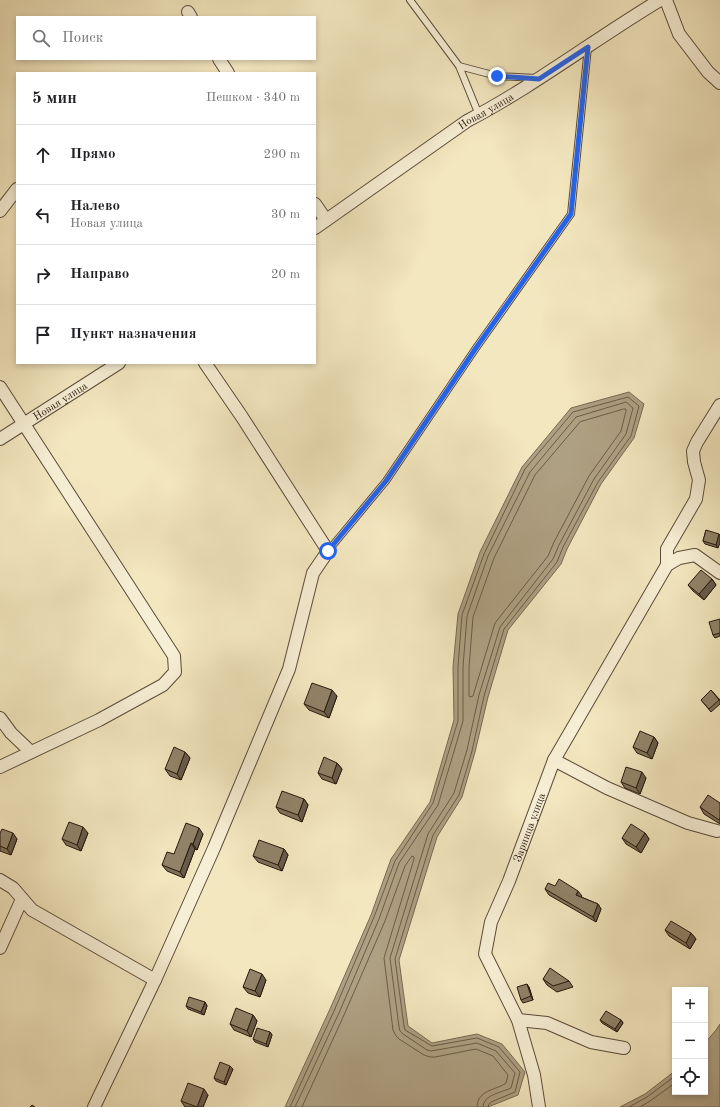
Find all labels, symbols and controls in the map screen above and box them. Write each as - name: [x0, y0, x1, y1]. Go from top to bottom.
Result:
- search box: [16, 16, 316, 60]
- icon: search: [30, 27, 52, 49]
- text: Поиск: [62, 31, 103, 46]
- route end: [488, 67, 506, 85]
- text: 5 мин: [32, 90, 77, 107]
- text: Пешком · 340 m: [206, 91, 300, 104]
- street label: Новая улица: [457, 92, 516, 132]
- icon: ahead: [32, 144, 54, 166]
- text: Прямо: [70, 147, 116, 162]
- text: 290 m: [263, 148, 300, 161]
- text: Налево: [70, 199, 120, 214]
- icon: left: [32, 204, 54, 226]
- text: 30 m: [271, 208, 300, 221]
- text: Новая улица: [70, 217, 143, 230]
- icon: right: [32, 264, 54, 286]
- text: Направо: [70, 267, 129, 282]
- text: 20 m: [271, 268, 300, 281]
- icon: arrive: [32, 324, 54, 346]
- text: Пункт назначения: [70, 327, 197, 342]
- street label: Новая улица: [32, 380, 90, 423]
- route start: [319, 542, 337, 560]
- street label: Зарница улица: [513, 791, 548, 864]
- map controls: [672, 987, 708, 1095]
- button: +: [672, 987, 708, 1023]
- button: −: [672, 1023, 708, 1059]
- button: locate: [672, 1059, 708, 1095]

